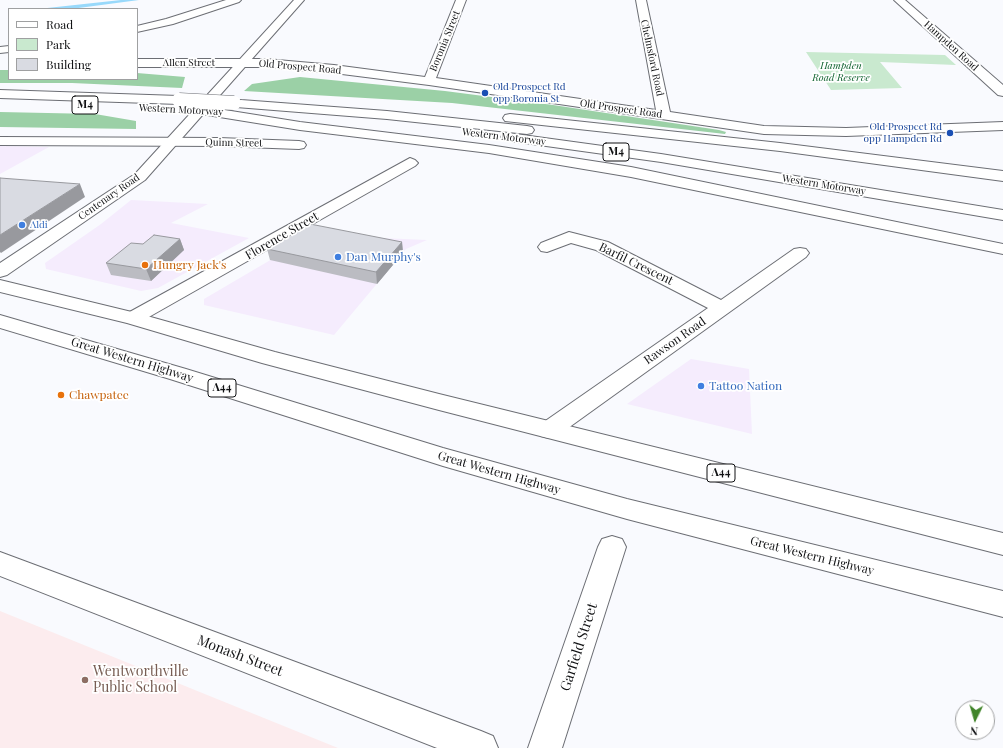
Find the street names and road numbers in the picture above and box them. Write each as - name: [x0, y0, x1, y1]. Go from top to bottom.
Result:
- street label: Boronia Street: [427, 9, 463, 73]
- street label: Hampden Road: [921, 18, 981, 74]
- street label: Chelmsford Road: [638, 19, 666, 97]
- street label: Allen Street: [163, 57, 215, 69]
- street label: Old Prospect Road: [258, 57, 342, 77]
- road number: M4: [72, 96, 98, 114]
- street label: Old Prospect Road: [579, 97, 663, 121]
- street label: Western Motorway: [139, 102, 223, 118]
- street label: Western Motorway: [461, 126, 547, 148]
- street label: Quinn Street: [205, 136, 263, 150]
- road number: M4: [603, 143, 629, 161]
- street label: Centenary Road: [76, 171, 142, 223]
- street label: Western Motorway: [781, 172, 867, 198]
- street label: Florence Street: [243, 209, 321, 263]
- street label: Barfil Crescent: [597, 240, 675, 288]
- street label: Rawson Road: [641, 314, 709, 368]
- street label: Great Western Highway: [69, 335, 195, 385]
- road number: A44: [208, 379, 236, 397]
- street label: Great Western Highway: [436, 449, 562, 497]
- road number: A44: [707, 464, 735, 482]
- street label: Great Western Highway: [749, 534, 875, 578]
- street label: Garfield Street: [557, 601, 601, 693]
- street label: Monash Street: [195, 632, 285, 680]

